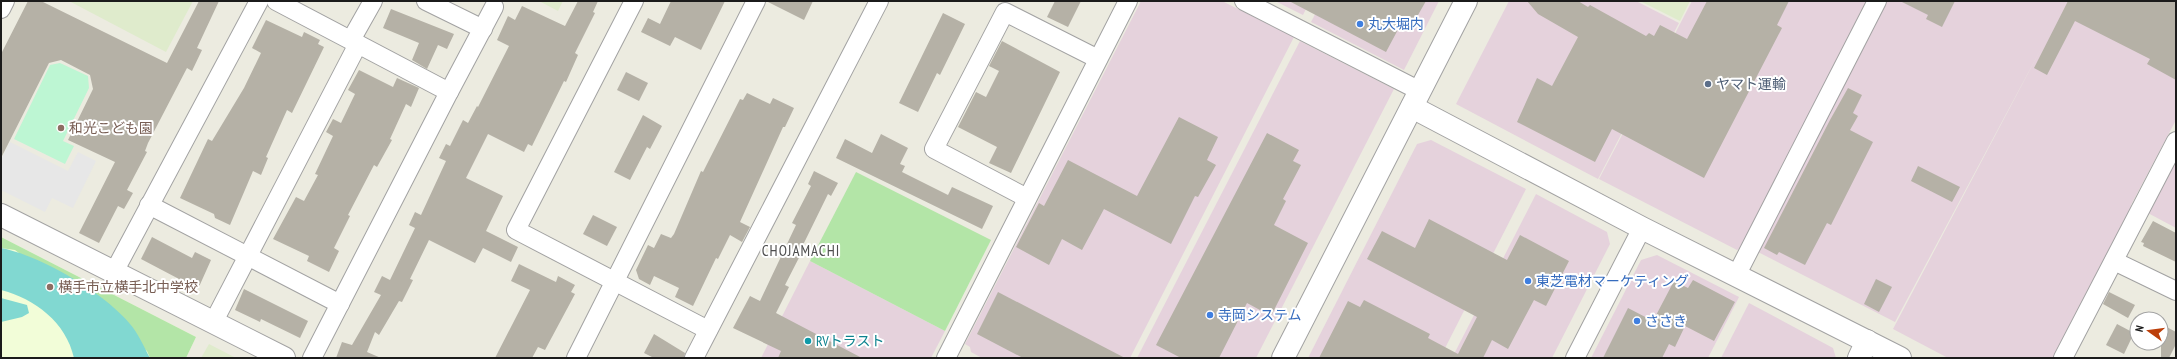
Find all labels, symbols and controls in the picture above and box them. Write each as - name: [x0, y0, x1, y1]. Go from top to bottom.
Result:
- place label: 丸大堀内: [1368, 15, 1424, 33]
- marker: 丸大堀内: [1355, 19, 1365, 29]
- place label: ヤマト運輸: [1716, 75, 1786, 93]
- marker: ヤマト運輸: [1703, 79, 1713, 89]
- place label: 和光こども園: [69, 119, 153, 137]
- marker: 和光こども園: [56, 123, 66, 133]
- district label: CHOJAMACHI: [762, 241, 840, 260]
- place label: 東芝電材マーケティング: [1536, 272, 1689, 290]
- marker: 東芝電材マーケティング: [1523, 276, 1533, 286]
- place label: 横手市立横手北中学校: [58, 278, 198, 296]
- marker: 横手市立横手北中学校: [45, 282, 55, 292]
- place label: 寺岡システム: [1218, 306, 1302, 324]
- marker: 寺岡システム: [1205, 310, 1215, 320]
- north arrow: [2129, 311, 2169, 351]
- place label: ささき: [1645, 312, 1687, 330]
- marker: ささき: [1632, 316, 1642, 326]
- text: N: [2132, 324, 2147, 333]
- place label: RVトラスト: [816, 332, 884, 350]
- marker: RVトラスト: [803, 336, 813, 346]

